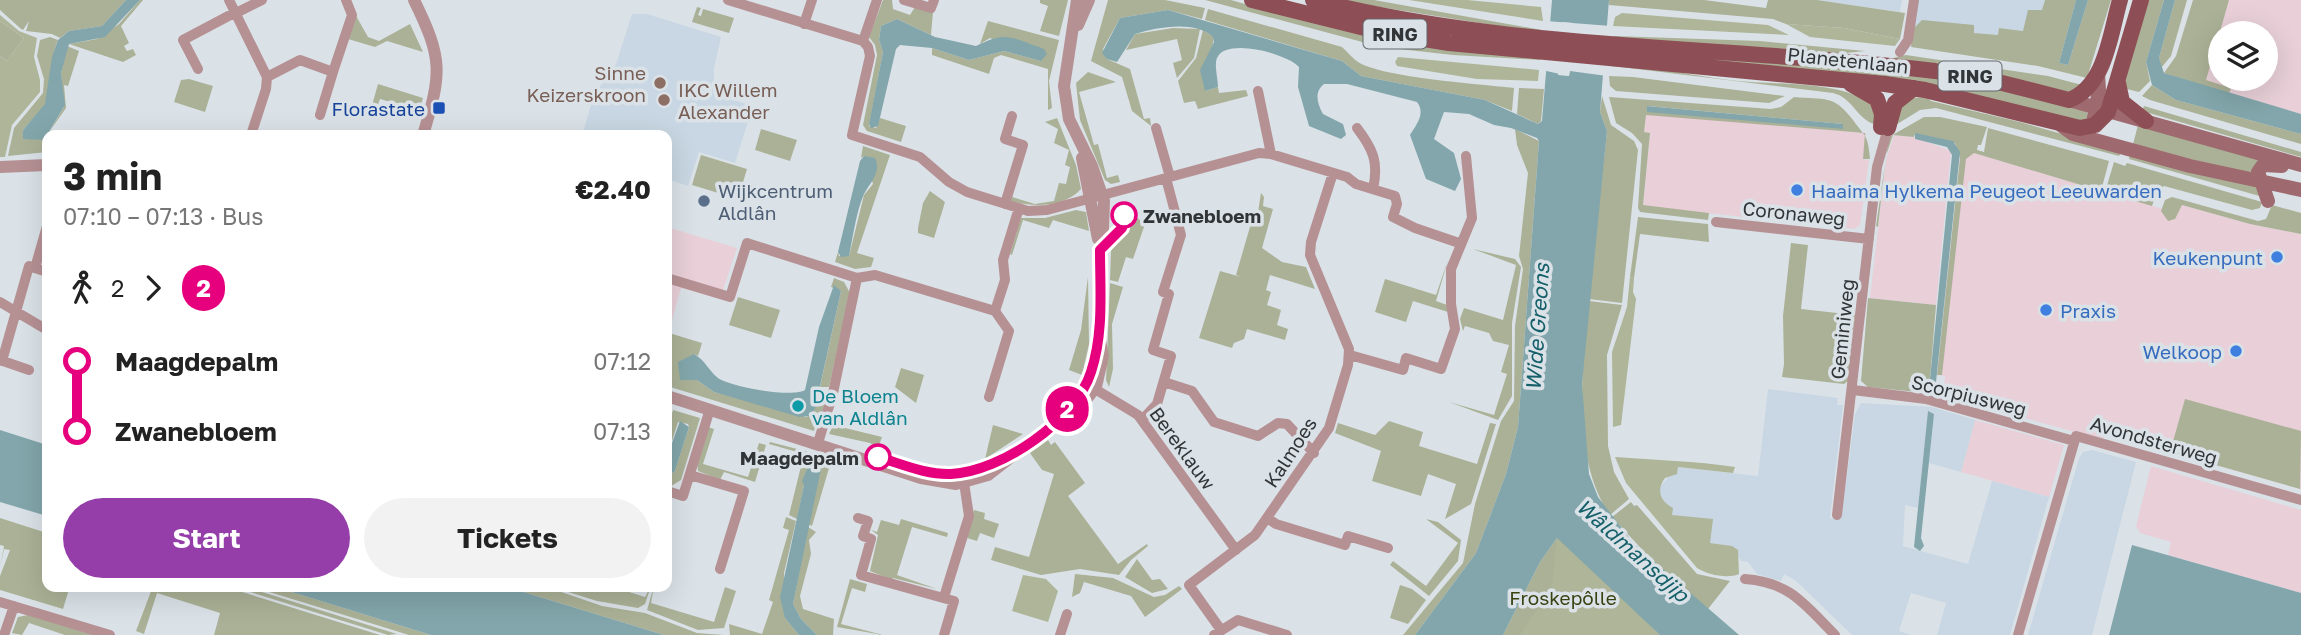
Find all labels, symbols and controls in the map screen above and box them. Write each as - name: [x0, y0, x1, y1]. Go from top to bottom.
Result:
- road number: RING: [1364, 19, 1426, 48]
- map controls: [2208, 21, 2278, 91]
- button: layers: [2208, 21, 2278, 91]
- street label: Planetenlaan: [1786, 42, 1910, 78]
- place label: Sinne Keizerskroon: [527, 61, 646, 106]
- road number: RING: [1938, 62, 2002, 90]
- marker: Sinne Keizerskroon: [652, 75, 668, 91]
- place label: IKC Willem Alexander: [678, 78, 778, 123]
- marker: IKC Willem Alexander: [656, 92, 672, 108]
- place label: Florastate: [332, 97, 425, 120]
- marker: Florastate: [431, 100, 447, 116]
- text: 3 min: [63, 153, 162, 198]
- text: €2.40: [575, 174, 651, 205]
- place label: Wijkcentrum Aldlân: [718, 179, 833, 224]
- place label: Haaima Hylkema Peugeot Leeuwarden: [1811, 179, 2162, 202]
- marker: Haaima Hylkema Peugeot Leeuwarden: [1789, 182, 1805, 198]
- marker: Wijkcentrum Aldlân: [696, 193, 712, 209]
- street label: Coronaweg: [1742, 196, 1846, 230]
- text: 07:10 – 07:13 · Bus: [63, 202, 263, 230]
- marker: Zwanebloem: [1111, 202, 1137, 228]
- place label: Zwanebloem: [1143, 204, 1261, 227]
- place label: Keukenpunt: [2152, 246, 2263, 269]
- marker: Keukenpunt: [2269, 249, 2285, 265]
- water label: Wide Greons: [1520, 262, 1554, 392]
- icon: walk: [63, 269, 101, 307]
- icon: forward: [134, 269, 172, 307]
- text: 2: [196, 273, 211, 302]
- text: 2: [111, 274, 124, 302]
- street label: Geminiweg: [1825, 278, 1859, 380]
- place label: Praxis: [2060, 299, 2116, 322]
- marker: Praxis: [2038, 302, 2054, 318]
- place label: Welkoop: [2143, 340, 2222, 363]
- marker: Welkoop: [2228, 343, 2244, 359]
- text: Maagdepalm: [115, 346, 278, 377]
- text: 07:12: [593, 347, 651, 375]
- street label: Scorpiusweg: [1909, 370, 2029, 420]
- place label: De Bloem van Aldlân: [812, 384, 908, 429]
- line badge: 2: [1044, 386, 1090, 432]
- text: 2: [1060, 394, 1074, 423]
- marker: De Bloem van Aldlân: [790, 398, 806, 414]
- street label: Bereklauw: [1145, 402, 1221, 494]
- street label: Avondsterweg: [2088, 411, 2220, 469]
- street label: Kalmoes: [1259, 413, 1321, 491]
- text: Zwanebloem: [115, 416, 277, 447]
- text: 07:13: [593, 417, 651, 445]
- marker: Maagdepalm: [865, 444, 891, 470]
- place label: Maagdepalm: [740, 446, 859, 469]
- water label: Wâldmansdjip: [1572, 493, 1696, 609]
- button: Start: [63, 498, 350, 578]
- button: Tickets: [364, 498, 651, 578]
- park label: Froskepôlle: [1509, 586, 1617, 609]

